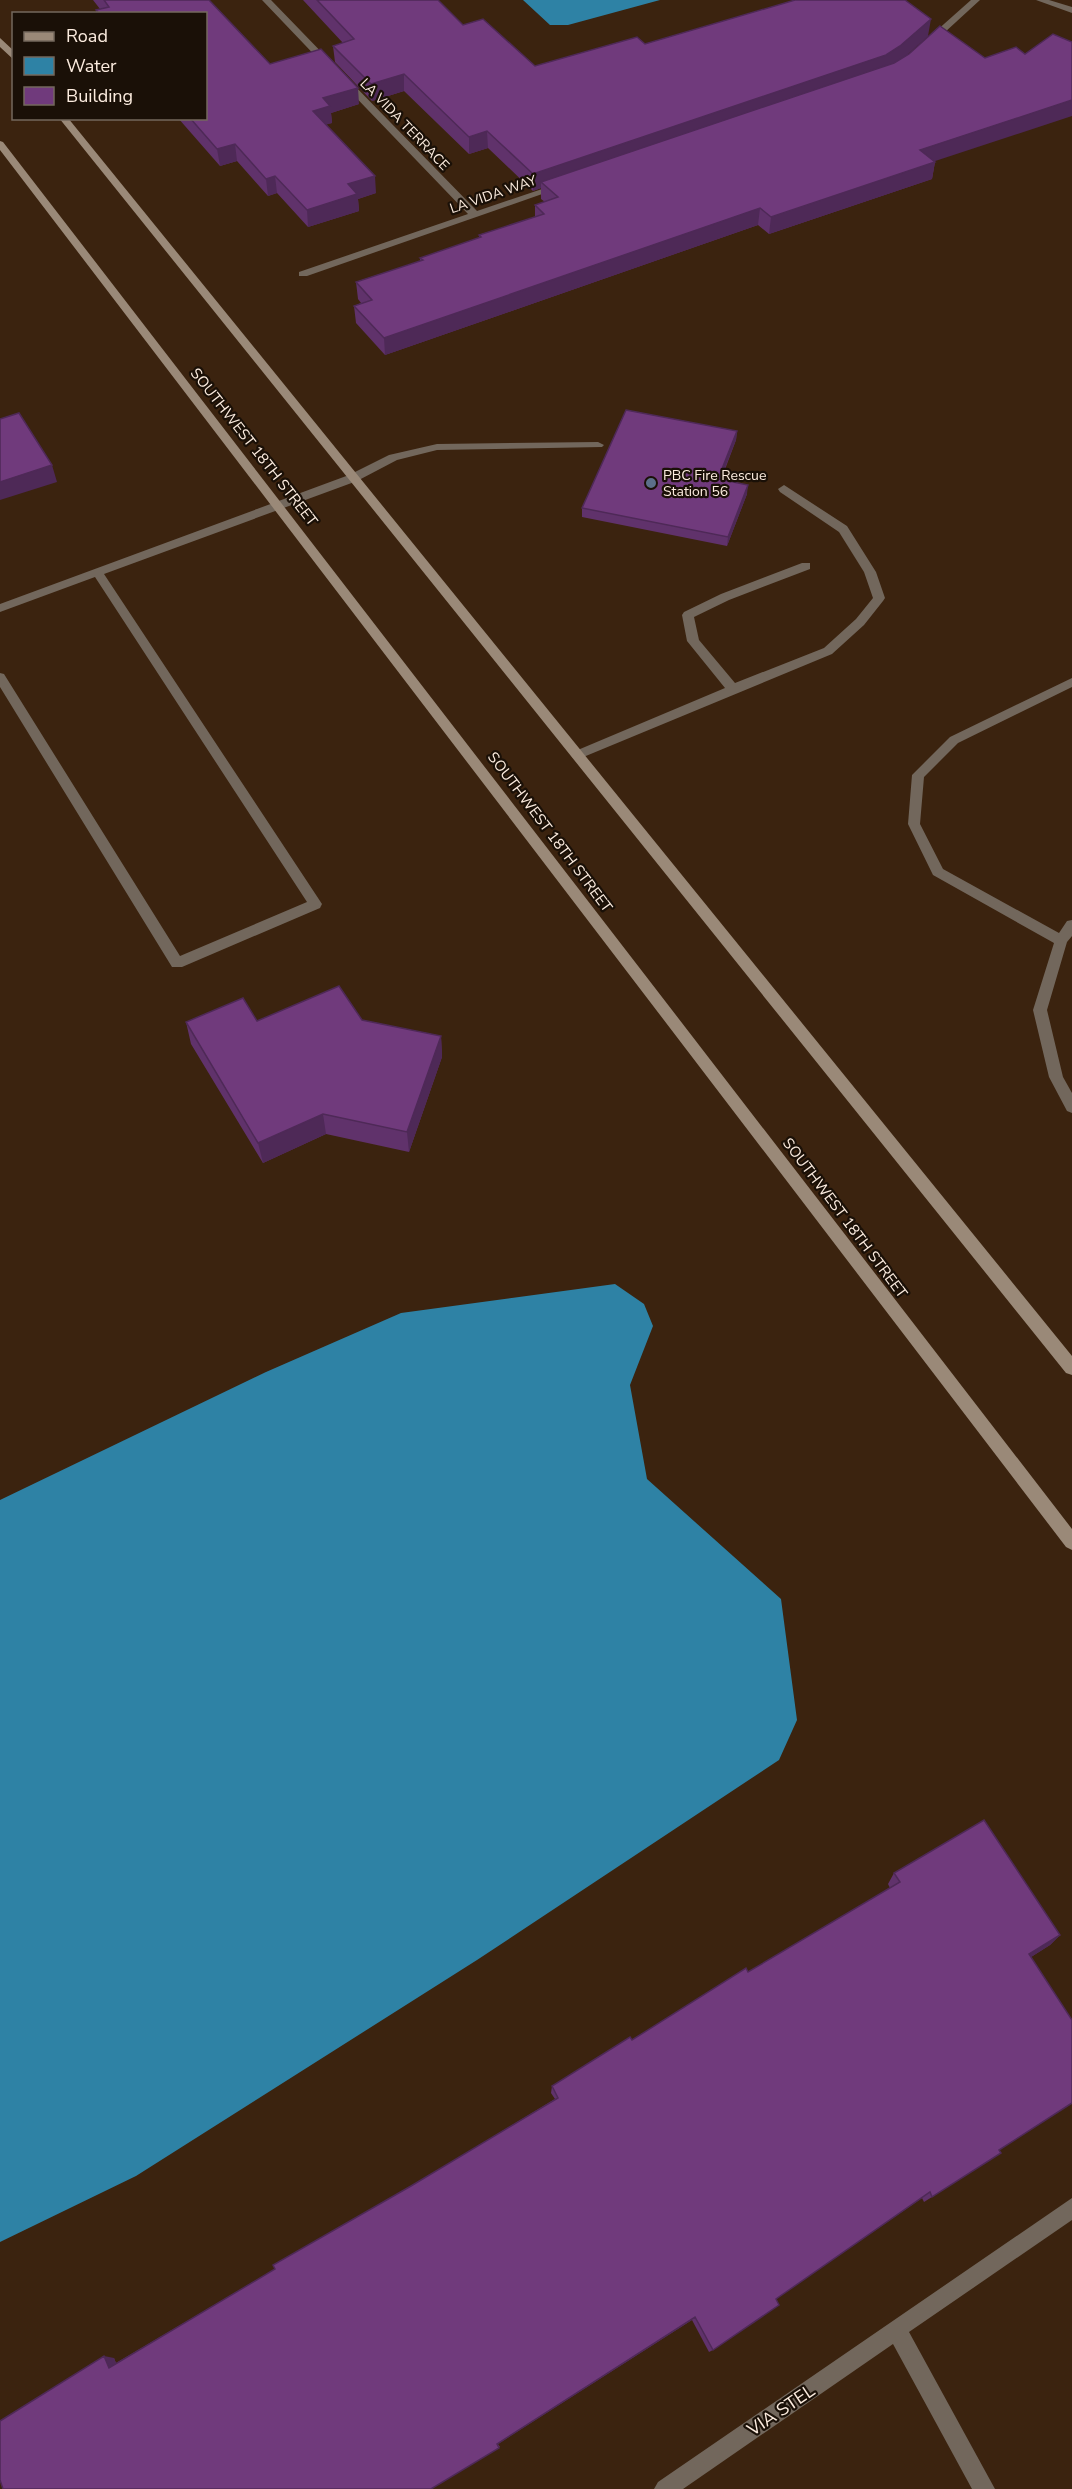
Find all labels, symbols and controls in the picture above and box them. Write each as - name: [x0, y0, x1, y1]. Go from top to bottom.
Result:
- legend: [12, 12, 207, 120]
- text: Road: [66, 24, 108, 48]
- text: Water: [66, 54, 117, 78]
- street label: LA VIDA TERRACE: [356, 74, 454, 175]
- text: Building: [66, 84, 133, 108]
- street label: LA VIDA WAY: [447, 171, 540, 218]
- street label: SOUTHWEST 18TH STREET: [186, 364, 322, 530]
- place label: PBC Fire Rescue Station 56: [663, 466, 766, 501]
- marker: PBC Fire Rescue Station 56: [644, 476, 658, 490]
- street label: SOUTHWEST 18TH STREET: [483, 748, 617, 916]
- street label: SOUTHWEST 18TH STREET: [778, 1134, 912, 1302]
- street label: VIA STEL: [742, 2378, 820, 2442]

